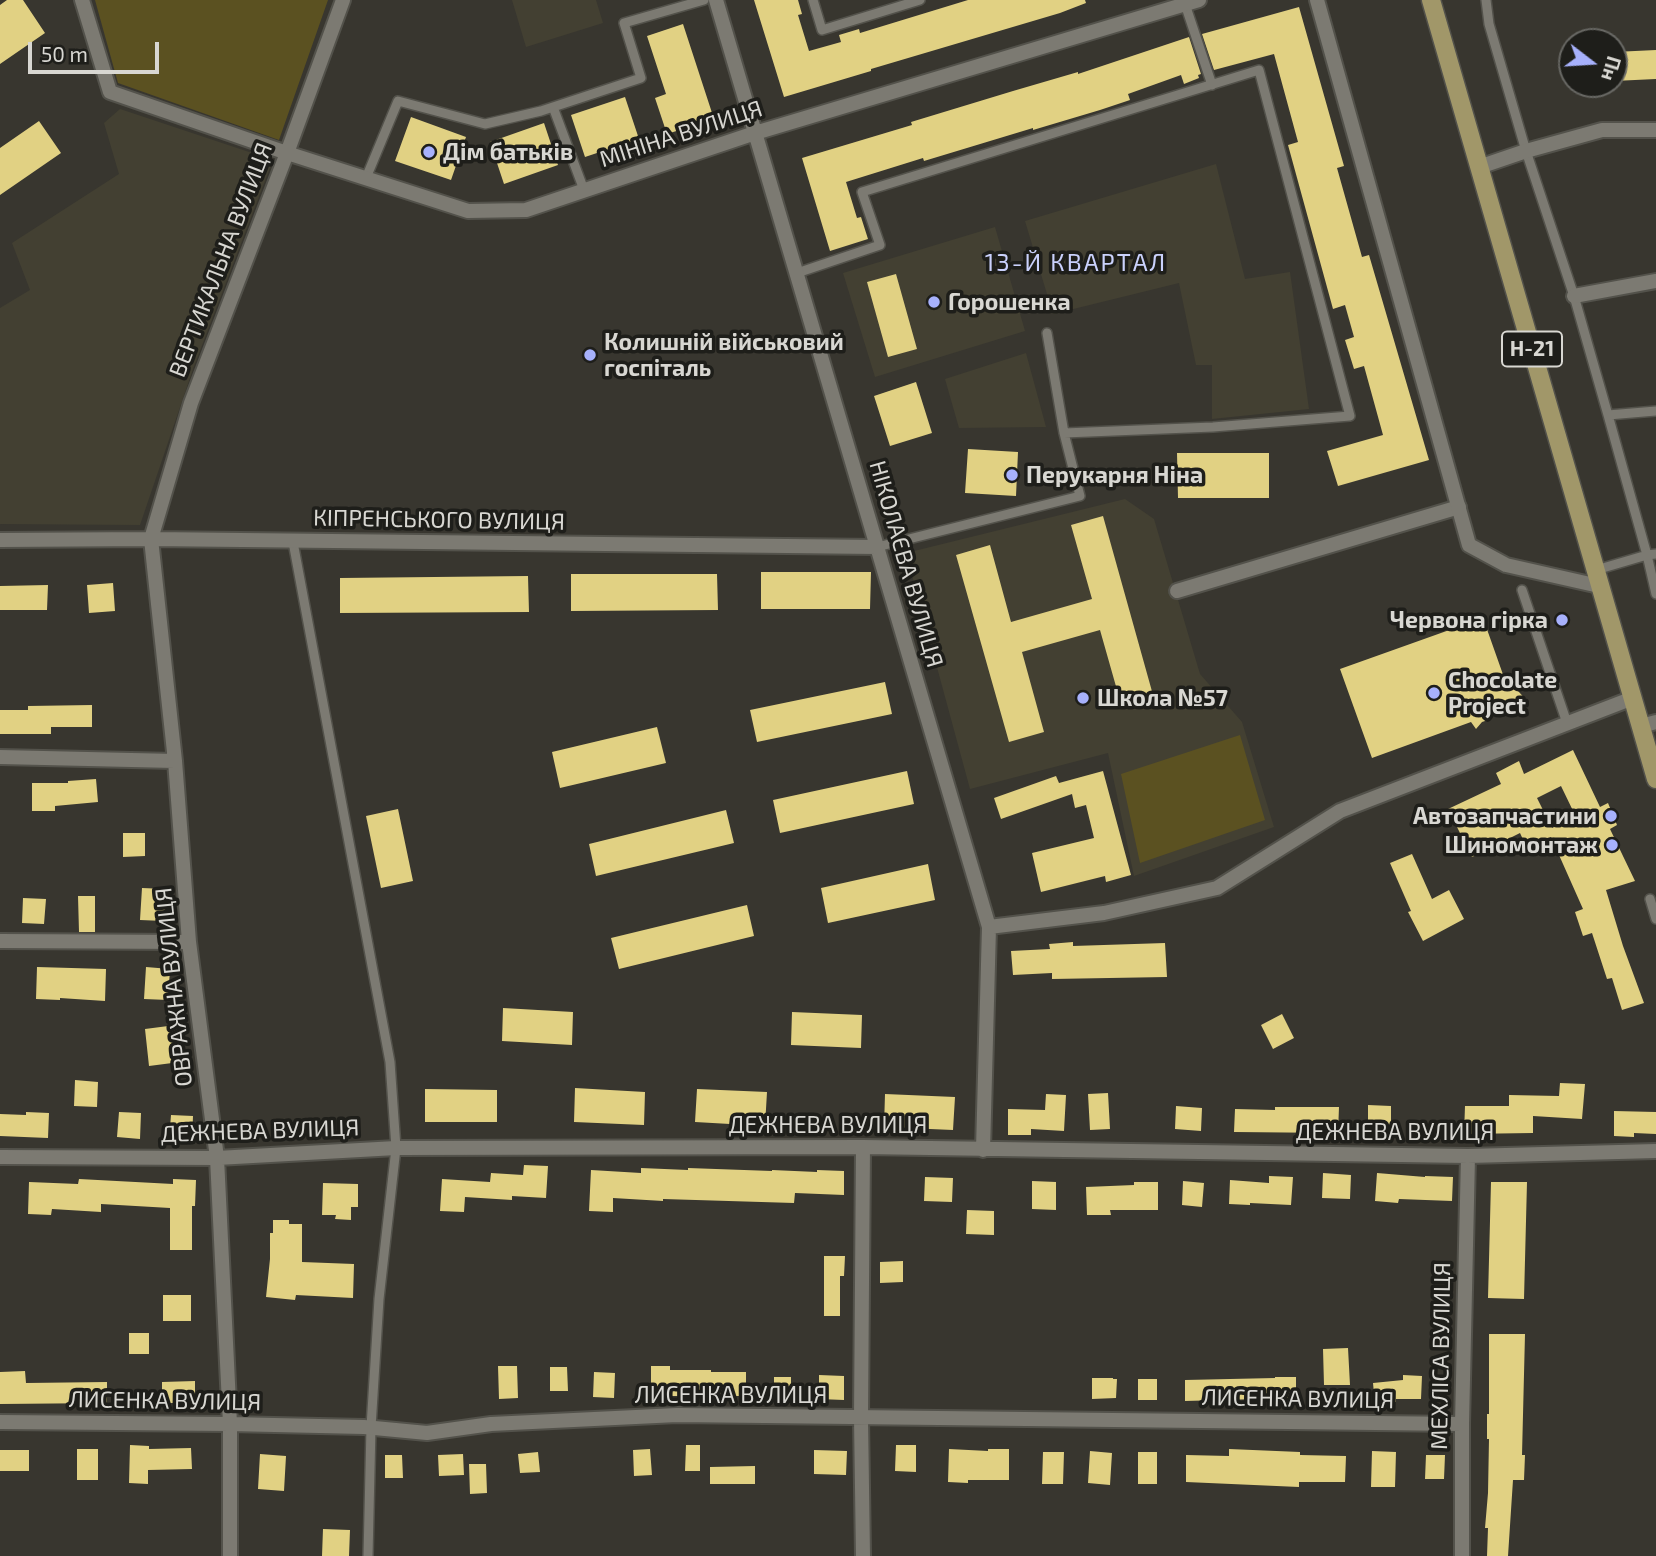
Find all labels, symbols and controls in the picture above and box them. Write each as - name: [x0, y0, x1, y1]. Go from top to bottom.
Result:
- scale bar: [32, 28, 163, 72]
- north arrow: [1558, 28, 1628, 98]
- text: 50 m: [41, 41, 88, 66]
- text: Пн: [1597, 54, 1626, 84]
- street label: МІНІНА ВУЛИЦЯ: [596, 95, 766, 173]
- place label: Дім батьків: [443, 138, 573, 166]
- street label: ВЕРТИКАЛЬНА ВУЛИЦЯ: [164, 139, 278, 381]
- marker: Дім батьків: [421, 144, 437, 160]
- district label: 13-Й КВАРТАЛ: [986, 249, 1166, 277]
- place label: Горошенка: [948, 288, 1071, 316]
- marker: Горошенка: [926, 294, 942, 310]
- place label: Колишній військовий госпіталь: [604, 328, 844, 382]
- road number: Н-21: [1502, 332, 1562, 366]
- marker: Колишній військовий госпіталь: [582, 347, 598, 363]
- street label: НІКОЛАЄВА ВУЛИЦЯ: [863, 458, 949, 670]
- place label: Перукарня Ніна: [1026, 461, 1203, 489]
- marker: Перукарня Ніна: [1004, 467, 1020, 483]
- street label: КІПРЕНСЬКОГО ВУЛИЦЯ: [313, 504, 565, 536]
- place label: Червона гірка: [1390, 606, 1548, 634]
- marker: Червона гірка: [1554, 612, 1570, 628]
- place label: Chocolate Project: [1448, 666, 1557, 720]
- place label: Школа №57: [1097, 684, 1228, 712]
- marker: Chocolate Project: [1426, 685, 1442, 701]
- marker: Школа №57: [1075, 690, 1091, 706]
- place label: Автозапчастини: [1413, 802, 1597, 830]
- marker: Автозапчастини: [1603, 808, 1619, 824]
- place label: Шиномонтаж: [1445, 831, 1598, 859]
- marker: Шиномонтаж: [1604, 837, 1620, 853]
- street label: ОВРАЖНА ВУЛИЦЯ: [150, 886, 198, 1088]
- street label: ДЕЖНЕВА ВУЛИЦЯ: [729, 1111, 927, 1139]
- street label: ДЕЖНЕВА ВУЛИЦЯ: [160, 1114, 360, 1148]
- street label: ДЕЖНЕВА ВУЛИЦЯ: [1296, 1118, 1494, 1146]
- street label: МЕХЛІСА ВУЛИЦЯ: [1426, 1262, 1456, 1450]
- street label: ЛИСЕНКА ВУЛИЦЯ: [635, 1381, 827, 1409]
- street label: ЛИСЕНКА ВУЛИЦЯ: [1202, 1384, 1394, 1414]
- street label: ЛИСЕНКА ВУЛИЦЯ: [69, 1386, 261, 1416]

